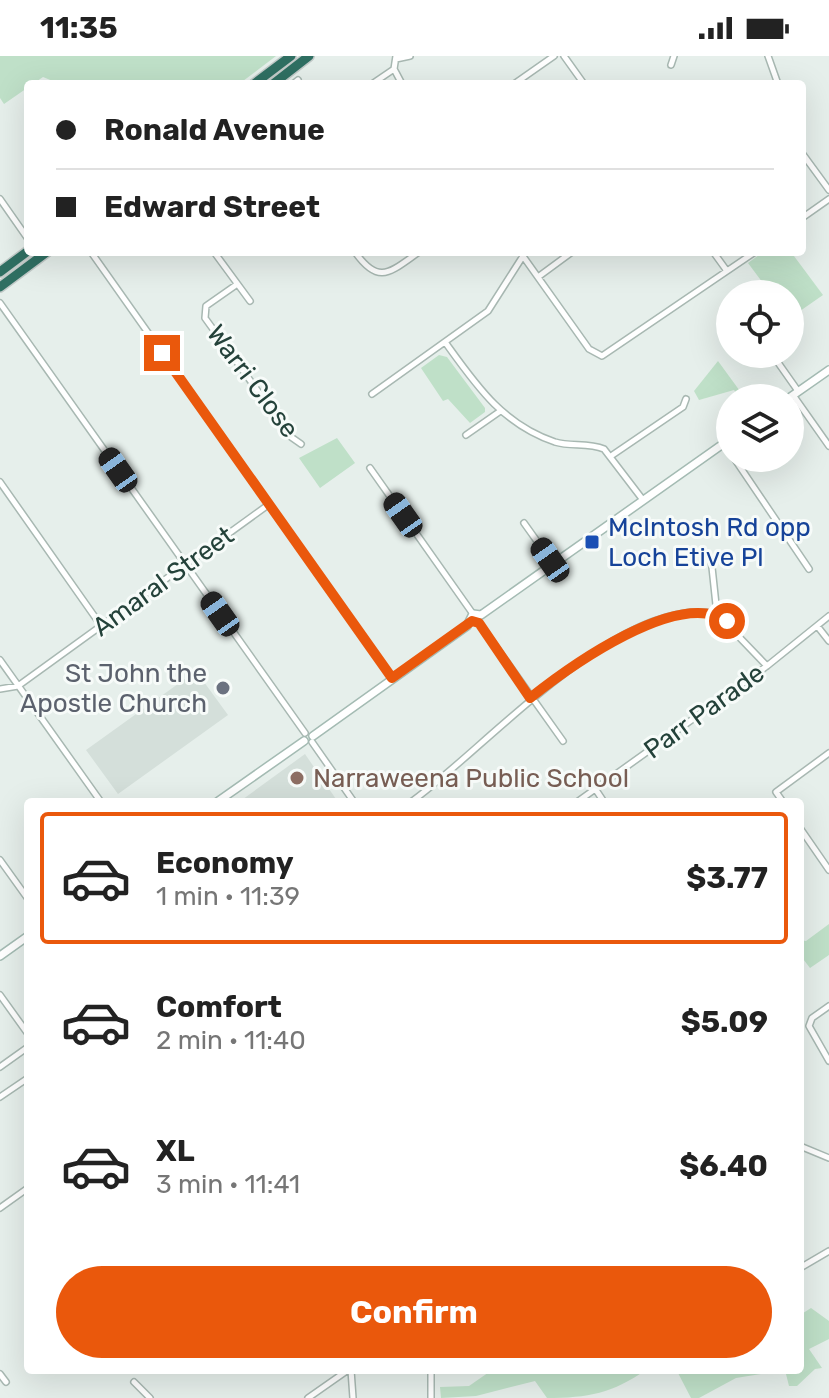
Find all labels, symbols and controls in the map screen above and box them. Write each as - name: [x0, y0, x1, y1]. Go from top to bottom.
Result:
- text: 11:35: [40, 10, 118, 46]
- text: Ronald Avenue: [104, 112, 325, 148]
- text: Edward Street: [104, 189, 320, 225]
- map controls: [716, 280, 804, 472]
- button: locate: [716, 280, 804, 368]
- street label: Warri Close: [200, 319, 305, 444]
- route end: [144, 335, 180, 371]
- button: layers: [716, 384, 804, 472]
- car: [94, 443, 142, 497]
- car: [379, 488, 427, 542]
- place label: McIntosh Rd opp Loch Etive Pl: [608, 512, 811, 573]
- street label: Amaral Street: [87, 520, 240, 643]
- car: [526, 533, 574, 587]
- marker: McIntosh Rd opp Loch Etive Pl: [583, 533, 601, 551]
- car: [196, 587, 244, 641]
- route start: [709, 603, 745, 639]
- street label: Parr Parade: [638, 657, 771, 765]
- place label: St John the Apostle Church: [20, 658, 207, 719]
- marker: St John the Apostle Church: [214, 679, 232, 697]
- place label: Narraweena Public School: [313, 763, 629, 794]
- marker: Narraweena Public School: [288, 769, 306, 787]
- icon: car: [60, 842, 132, 914]
- text: Economy: [156, 845, 294, 881]
- text: $3.77: [686, 860, 768, 896]
- text: 1 min · 11:39: [156, 881, 300, 912]
- icon: car: [60, 986, 132, 1058]
- text: Comfort: [156, 989, 282, 1025]
- text: $5.09: [681, 1004, 768, 1040]
- text: 2 min · 11:40: [156, 1025, 306, 1056]
- icon: car: [60, 1130, 132, 1202]
- text: XL: [156, 1133, 195, 1169]
- text: $6.40: [679, 1148, 768, 1184]
- text: 3 min · 11:41: [156, 1169, 300, 1200]
- button: Confirm: [56, 1266, 772, 1358]

